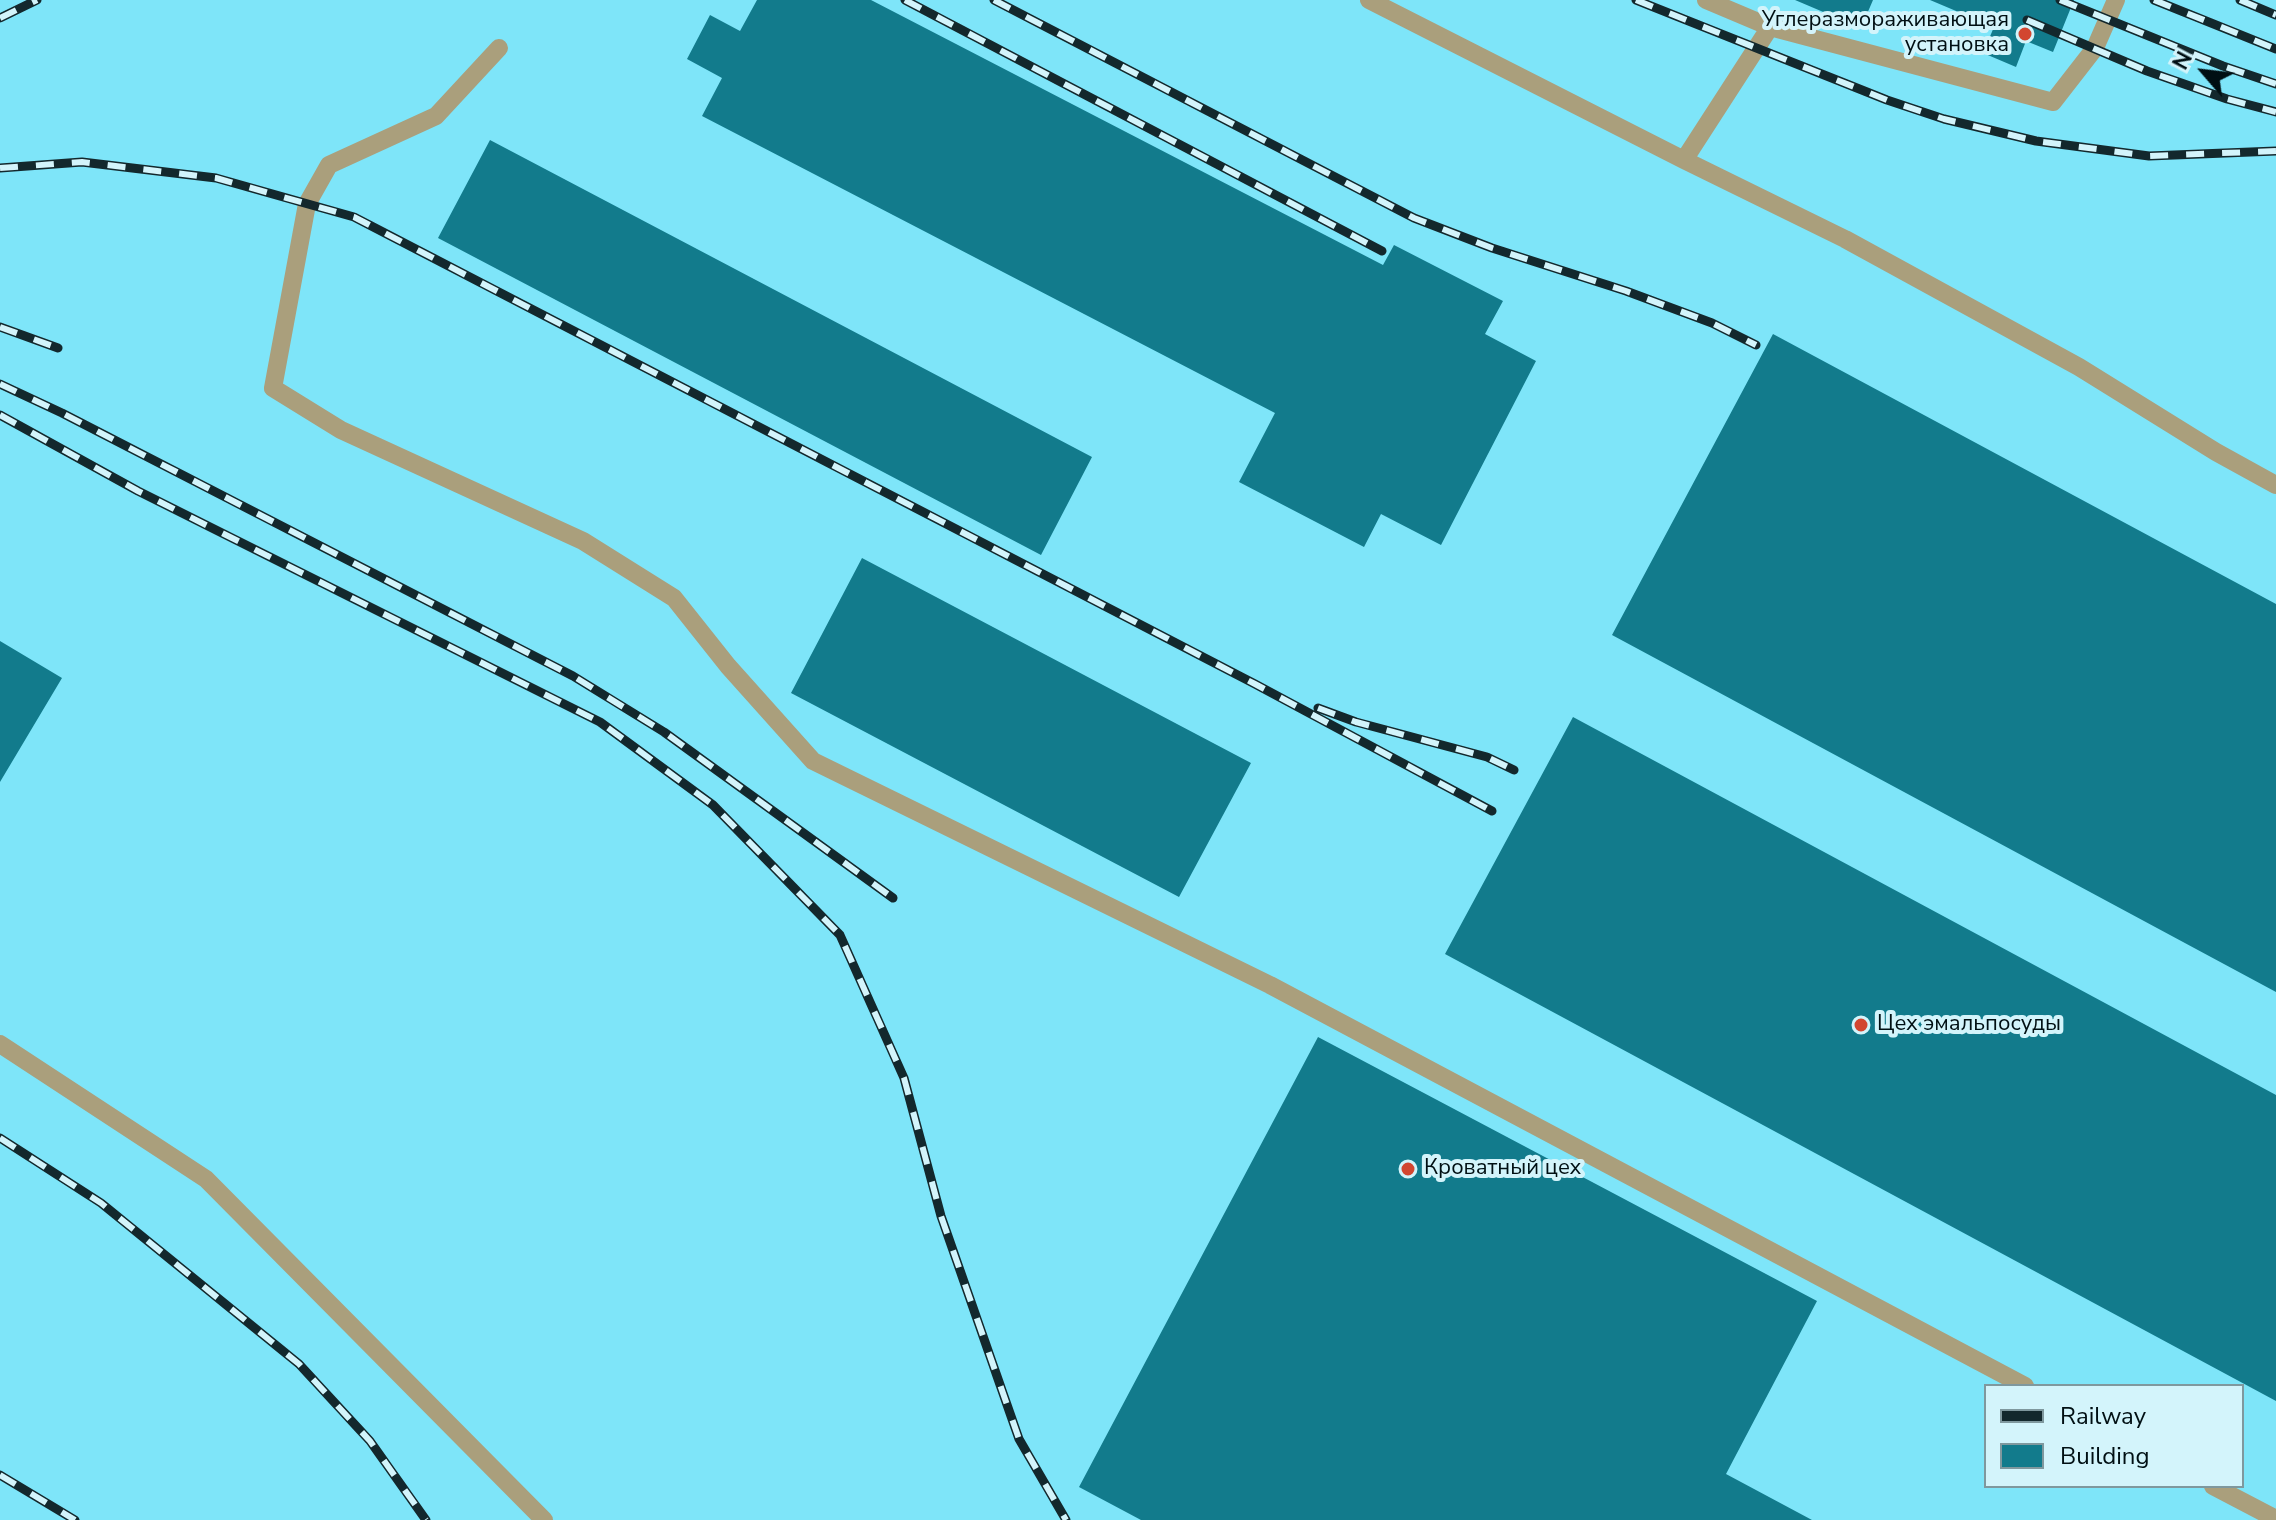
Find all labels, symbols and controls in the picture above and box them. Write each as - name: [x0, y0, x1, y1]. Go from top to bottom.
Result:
- place label: Углеразмораживающая установка: [1762, 8, 2009, 60]
- marker: Углеразмораживающая установка: [2016, 25, 2034, 43]
- north arrow: [2164, 32, 2244, 112]
- text: N: [2166, 46, 2200, 75]
- place label: Цех эмальпосуды: [1877, 1012, 2061, 1038]
- marker: Цех эмальпосуды: [1852, 1016, 1870, 1034]
- place label: Кроватный цех: [1424, 1156, 1581, 1182]
- marker: Кроватный цех: [1399, 1160, 1417, 1178]
- legend: [1984, 1384, 2244, 1488]
- text: Railway: [2060, 1400, 2146, 1432]
- text: Building: [2060, 1440, 2150, 1472]

